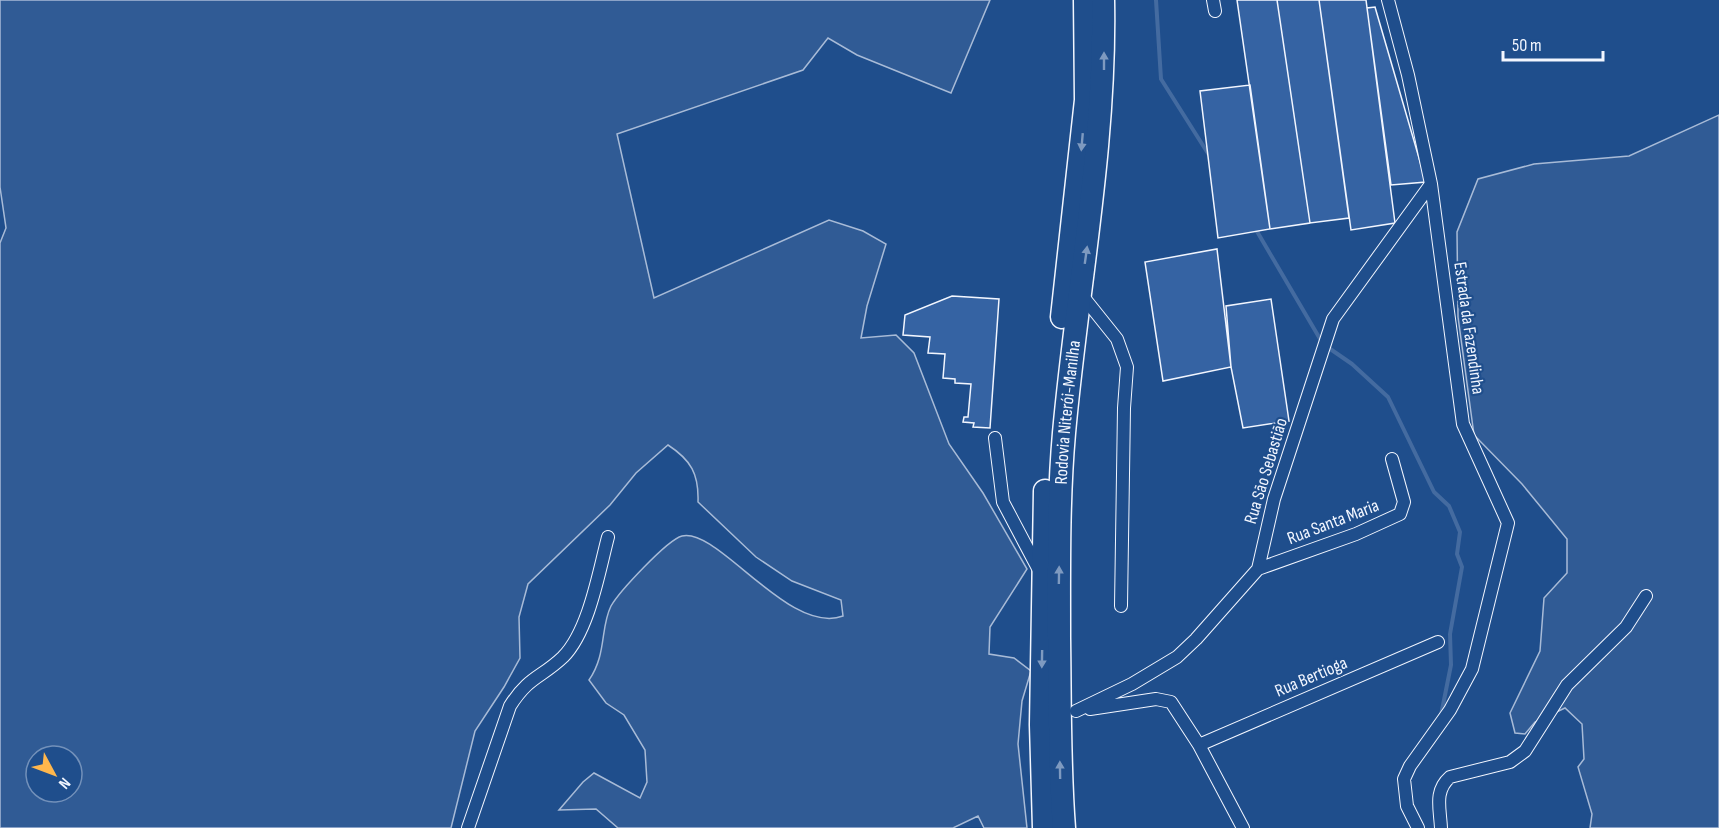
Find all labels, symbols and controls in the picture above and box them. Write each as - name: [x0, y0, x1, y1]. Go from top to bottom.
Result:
- scale bar: [1503, 24, 1604, 62]
- text: 50 m: [1512, 35, 1542, 56]
- one-way arrow: [1099, 52, 1109, 71]
- one-way arrow: [1077, 133, 1087, 152]
- one-way arrow: [1082, 246, 1091, 265]
- street label: Estrada da Fazendinha: [1449, 260, 1489, 396]
- street label: Rodovia Niterói-Manilha: [1050, 339, 1084, 485]
- street label: Rua São Sebastião: [1240, 416, 1292, 526]
- street label: Rua Santa Maria: [1284, 495, 1382, 549]
- one-way arrow: [1055, 565, 1064, 584]
- one-way arrow: [1037, 650, 1046, 669]
- street label: Rua Bertioga: [1272, 652, 1350, 702]
- north arrow: [24, 744, 84, 804]
- one-way arrow: [1056, 760, 1065, 779]
- text: N: [54, 773, 74, 792]

